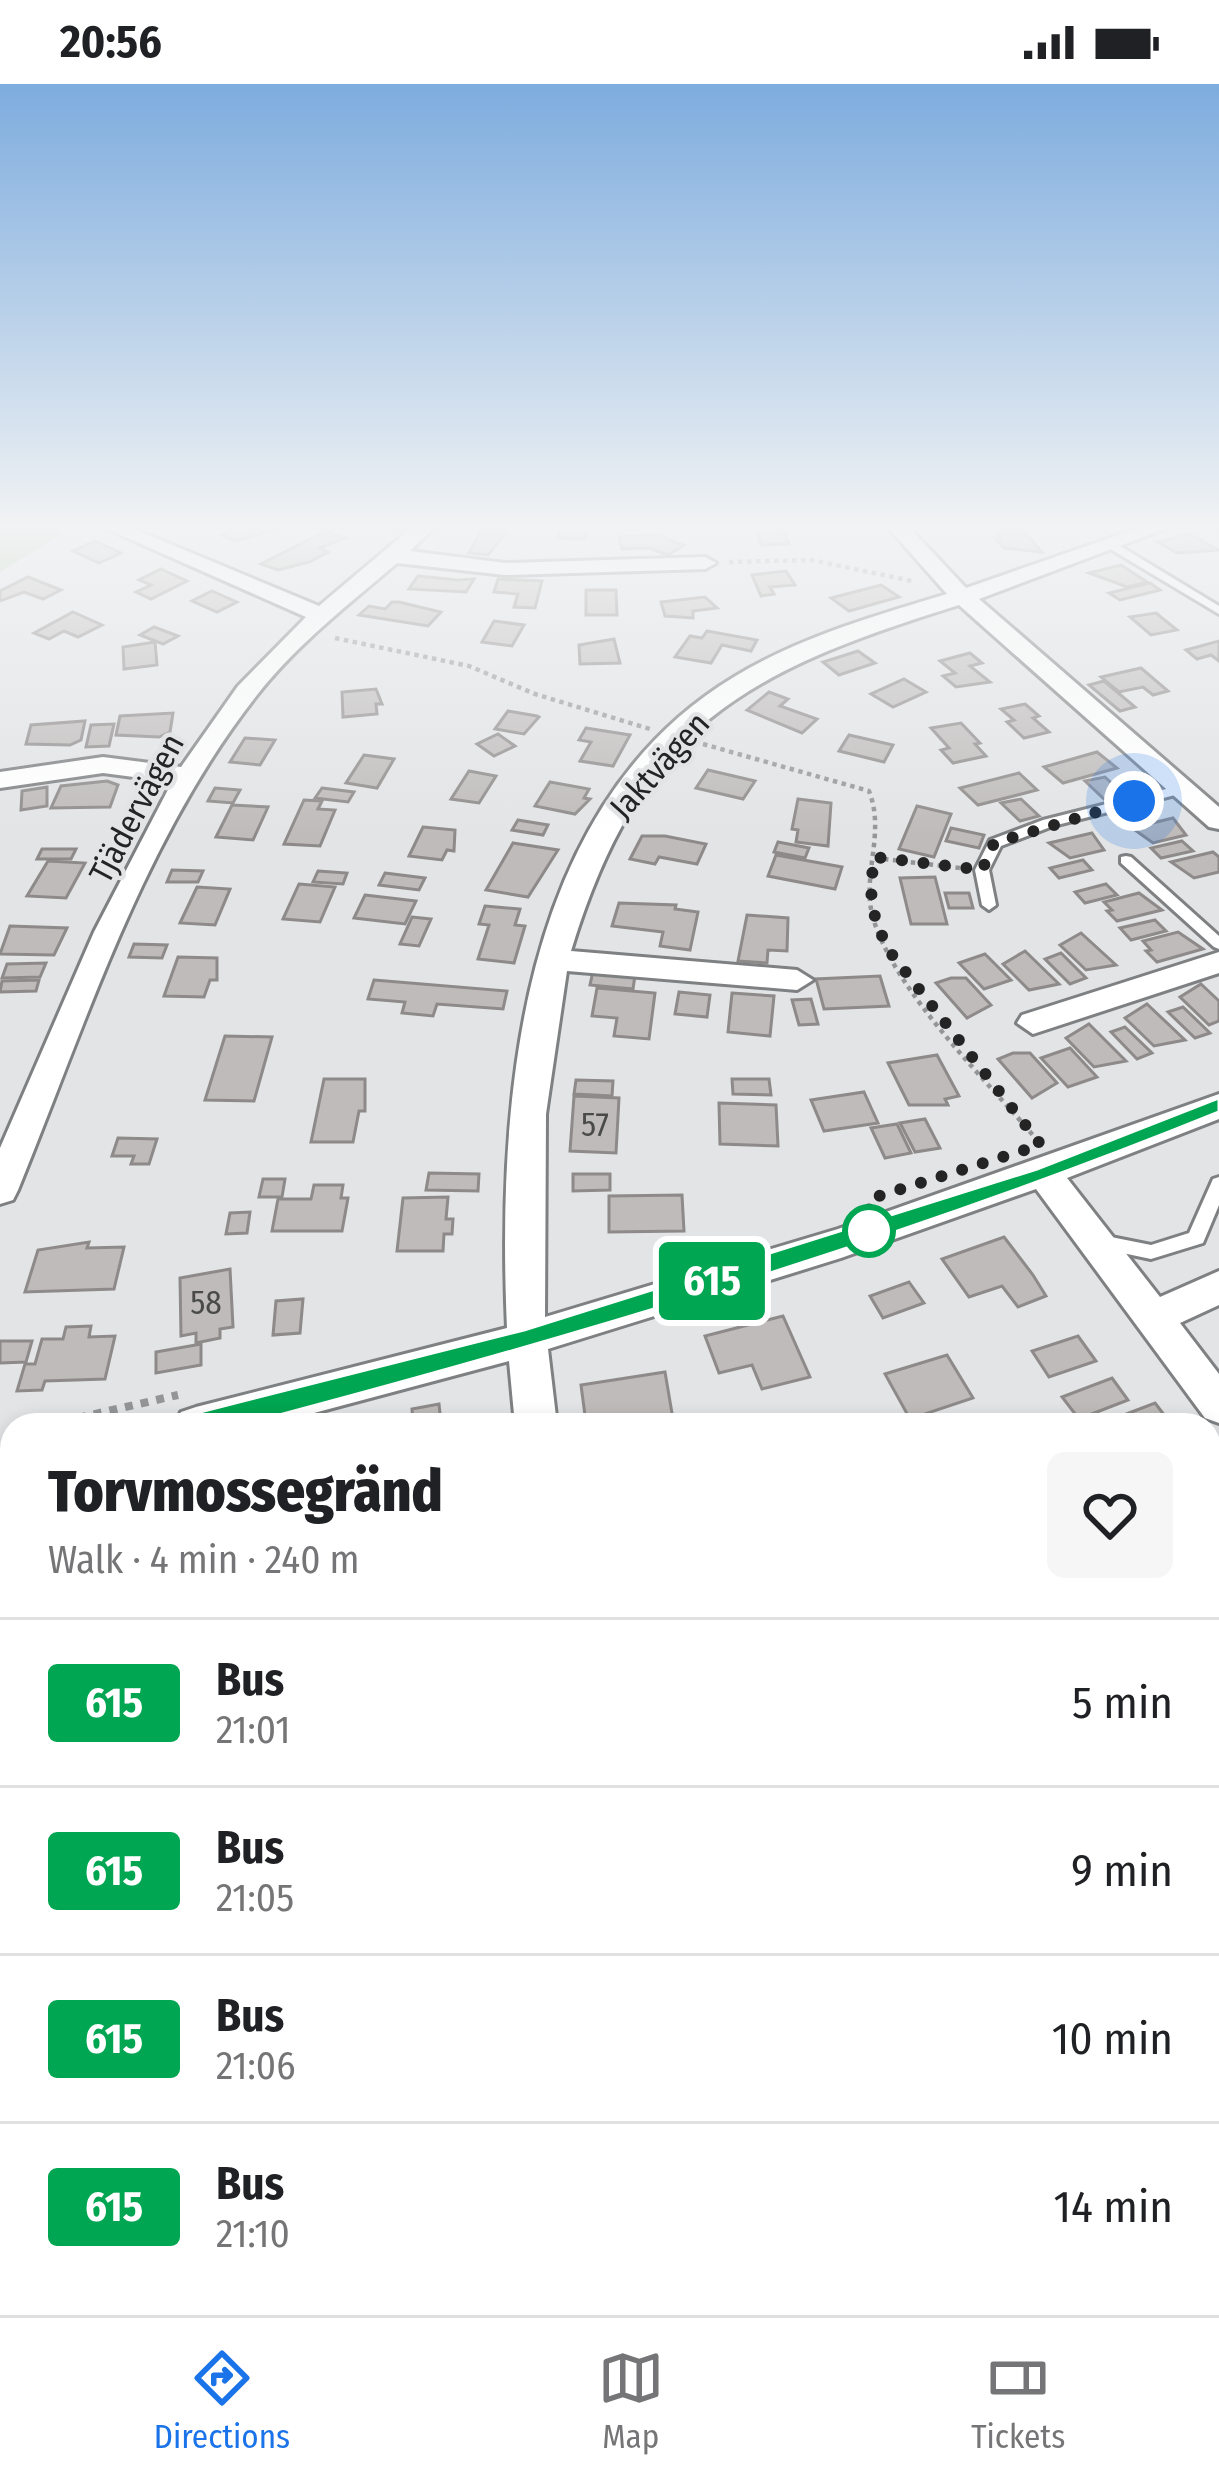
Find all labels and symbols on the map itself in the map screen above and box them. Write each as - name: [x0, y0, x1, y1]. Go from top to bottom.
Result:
- street label: Jaktvägen: [601, 704, 718, 827]
- street label: Tjädervägen: [81, 727, 193, 890]
- your location: [1104, 771, 1164, 831]
- house number: 57: [581, 1105, 609, 1145]
- unlabelled marker: [844, 1206, 894, 1256]
- line badge: 615: [643, 1242, 781, 1320]
- house number: 58: [190, 1283, 222, 1323]

